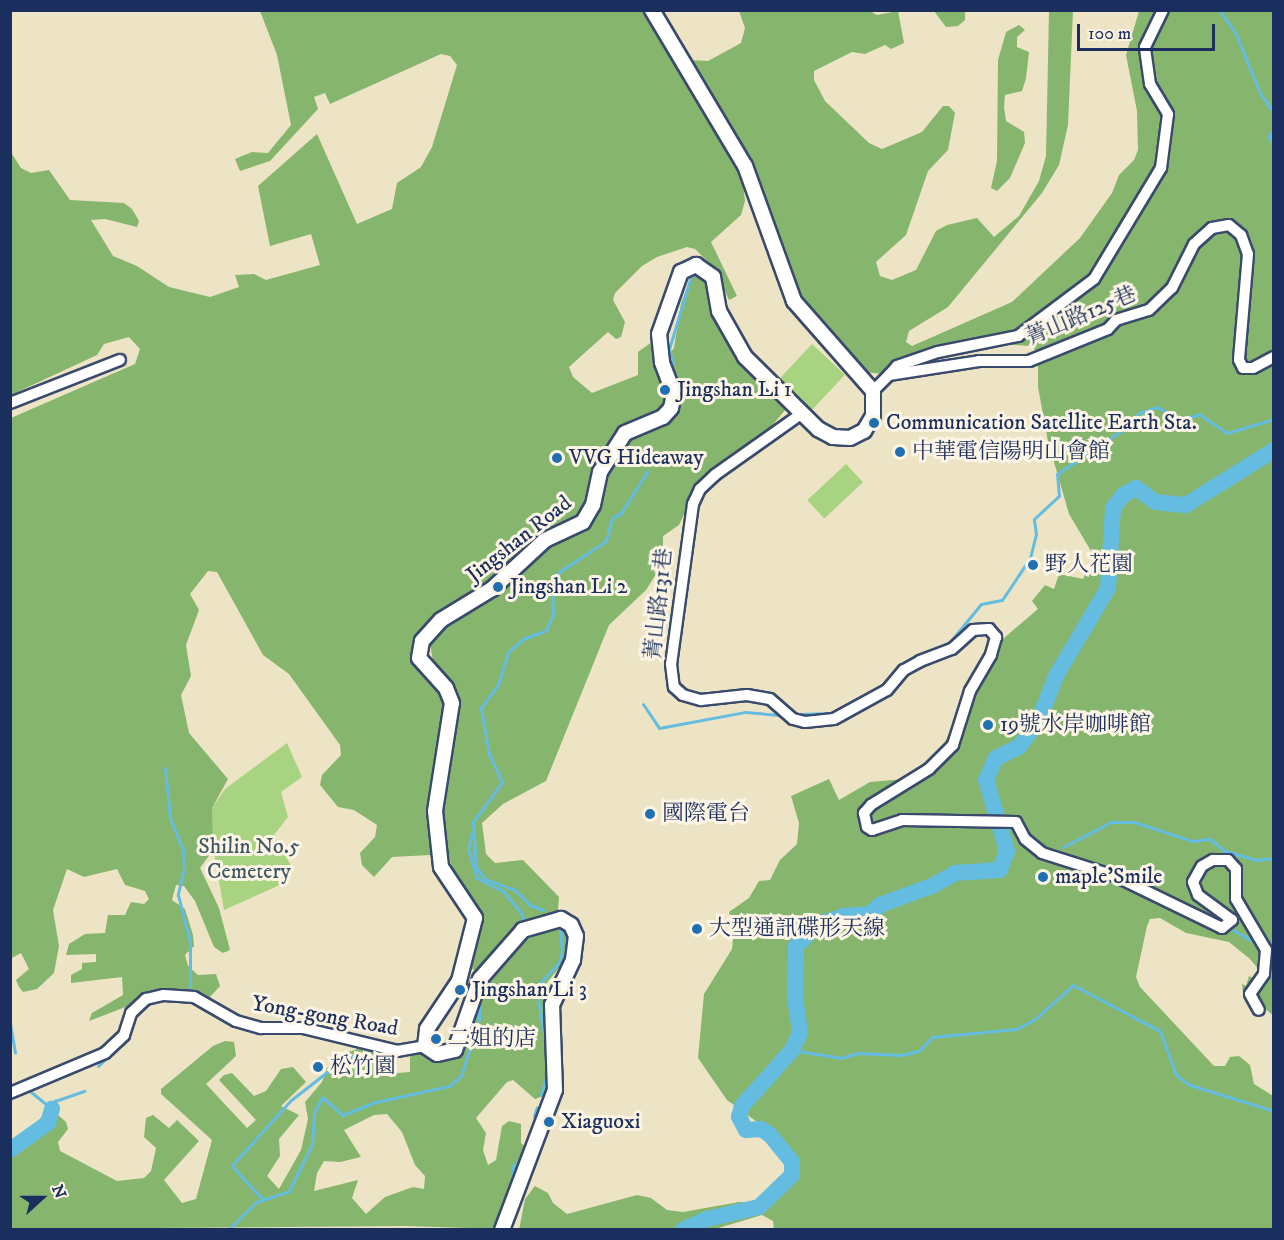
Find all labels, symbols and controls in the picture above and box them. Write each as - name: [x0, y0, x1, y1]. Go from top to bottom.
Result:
- scale bar: [1080, 12, 1218, 50]
- text: 100 m: [1088, 23, 1131, 45]
- street label: 菁山路125巷: [1022, 281, 1140, 351]
- place label: Jingshan Li 1: [677, 377, 792, 403]
- marker: Jingshan Li 1: [658, 383, 672, 397]
- place label: Communication Satellite Earth Sta.: [886, 410, 1197, 436]
- marker: Communication Satellite Earth Sta.: [867, 416, 881, 430]
- place label: 中華電信陽明山會館: [912, 439, 1110, 465]
- place label: VVG Hideaway: [569, 445, 704, 471]
- marker: 中華電信陽明山會館: [893, 445, 907, 459]
- marker: VVG Hideaway: [550, 451, 564, 465]
- street label: Jingshan Road: [461, 490, 577, 588]
- street label: 菁山路131巷: [640, 547, 678, 661]
- place label: 野人花園: [1045, 552, 1133, 578]
- marker: 野人花園: [1026, 558, 1040, 572]
- place label: Jingshan Li 2: [510, 574, 628, 600]
- marker: Jingshan Li 2: [491, 580, 505, 594]
- place label: 19號水岸咖啡館: [1000, 712, 1151, 738]
- marker: 19號水岸咖啡館: [981, 718, 995, 732]
- place label: 國際電台: [662, 801, 750, 827]
- marker: 國際電台: [643, 807, 657, 821]
- park label: Shilin No.5 Cemetery: [198, 833, 300, 884]
- place label: maple'Smile: [1055, 864, 1162, 890]
- marker: maple'Smile: [1036, 870, 1050, 884]
- place label: 大型通訊碟形天線: [709, 916, 885, 942]
- marker: 大型通訊碟形天線: [690, 922, 704, 936]
- place label: Jingshan Li 3: [472, 977, 587, 1003]
- marker: Jingshan Li 3: [453, 983, 467, 997]
- street label: Yong-gong Road: [250, 990, 400, 1042]
- place label: 二姐的店: [448, 1026, 536, 1052]
- marker: 二姐的店: [429, 1032, 443, 1046]
- place label: 松竹園: [330, 1054, 396, 1080]
- marker: 松竹園: [311, 1060, 325, 1074]
- place label: Xiaguoxi: [561, 1109, 640, 1135]
- marker: Xiaguoxi: [542, 1115, 556, 1129]
- north arrow: [12, 1168, 72, 1228]
- text: N: [47, 1182, 70, 1201]

